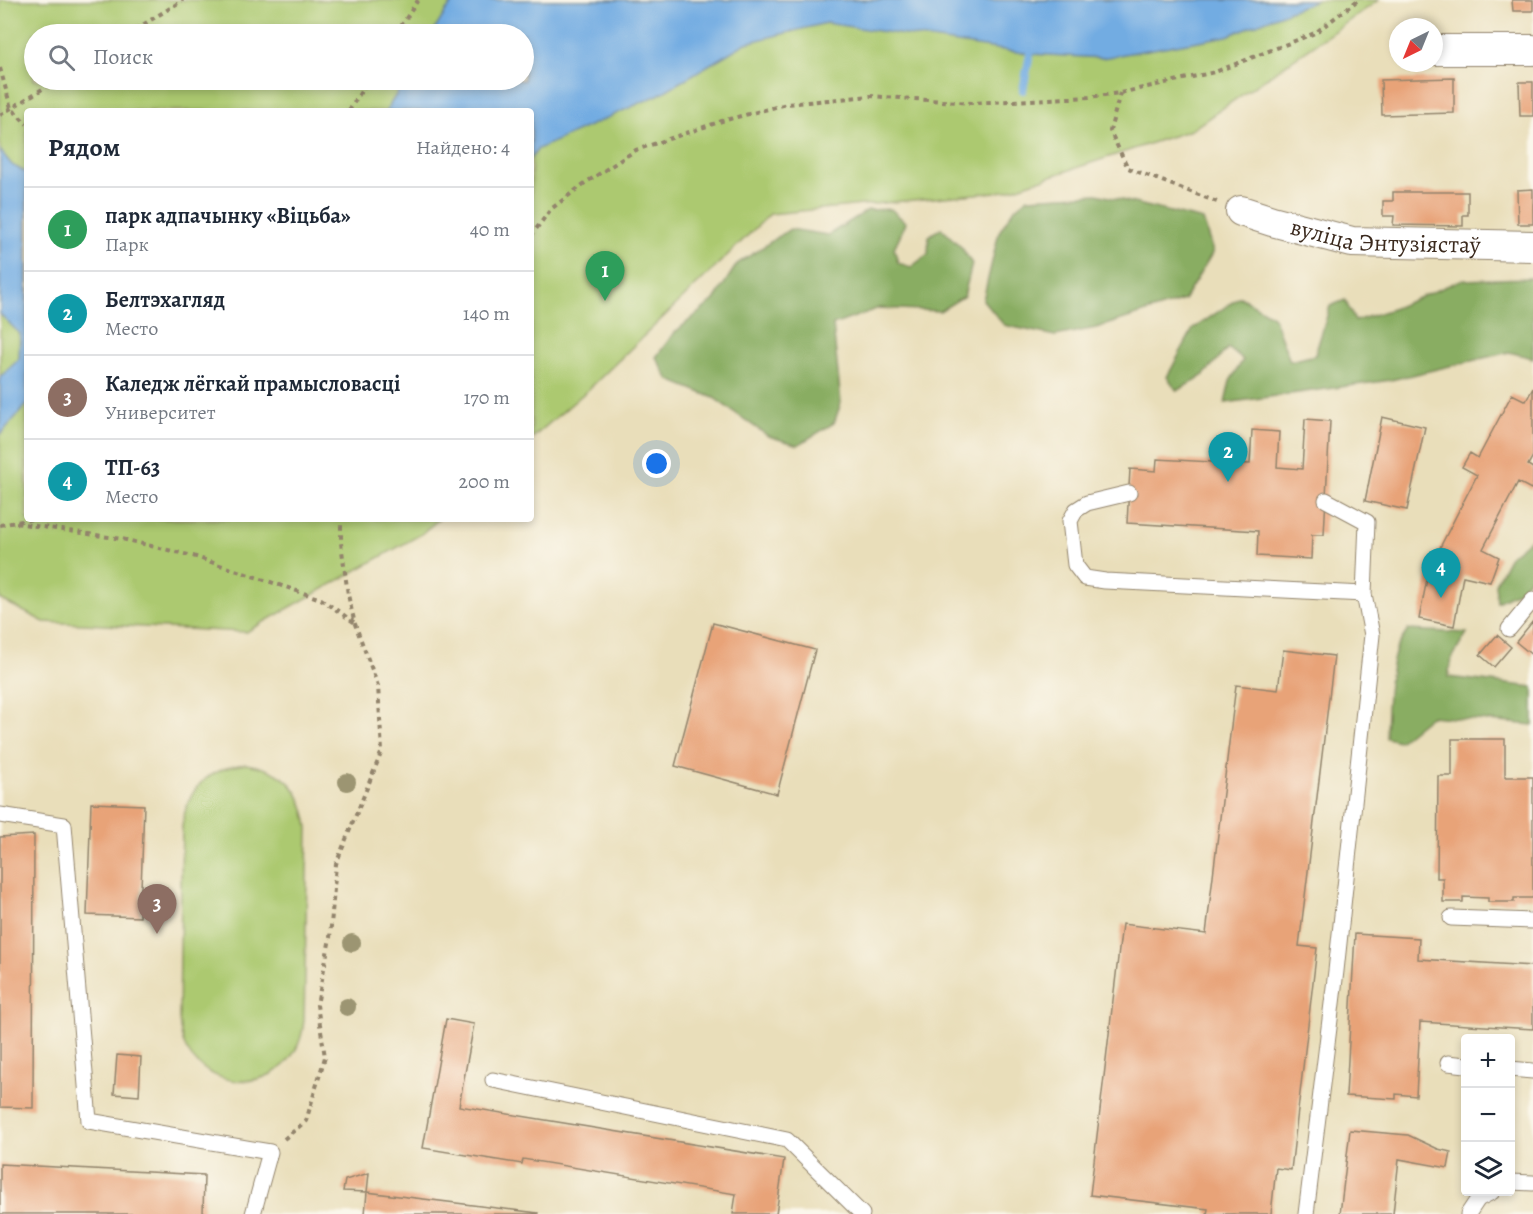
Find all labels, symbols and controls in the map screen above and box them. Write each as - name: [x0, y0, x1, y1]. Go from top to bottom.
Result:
- north arrow: [1389, 18, 1443, 72]
- search box: [24, 24, 534, 90]
- icon: search: [45, 41, 78, 74]
- text: Поиск: [93, 42, 153, 72]
- text: Рядом: [48, 130, 120, 165]
- text: Найдено: 4: [416, 134, 510, 161]
- text: парк адпачынку «Віцьба»: [105, 201, 351, 231]
- street label: вуліца Энтузіястаў: [1287, 210, 1481, 261]
- text: 1: [64, 216, 71, 243]
- text: 40 m: [470, 216, 510, 243]
- text: Парк: [105, 231, 149, 258]
- pin: 1: [586, 252, 624, 301]
- text: Белтэхагляд: [105, 285, 225, 315]
- text: 2: [63, 300, 72, 327]
- text: 140 m: [463, 300, 510, 327]
- text: Место: [105, 315, 158, 342]
- text: Каледж лёгкай прамысловасці: [105, 369, 400, 399]
- text: 3: [63, 384, 72, 411]
- text: 170 m: [464, 384, 510, 411]
- text: Университет: [105, 399, 216, 426]
- pin: 2: [1208, 432, 1248, 482]
- your location: [642, 449, 671, 478]
- text: ТП-63: [105, 453, 160, 483]
- text: 4: [63, 468, 72, 495]
- text: 200 m: [459, 468, 510, 495]
- text: Место: [105, 483, 158, 510]
- pin: 4: [1422, 548, 1460, 598]
- pin: 3: [138, 884, 176, 934]
- map controls: [1461, 1034, 1515, 1196]
- button: +: [1461, 1034, 1515, 1088]
- button: −: [1461, 1088, 1515, 1142]
- button: layers: [1461, 1142, 1515, 1196]

